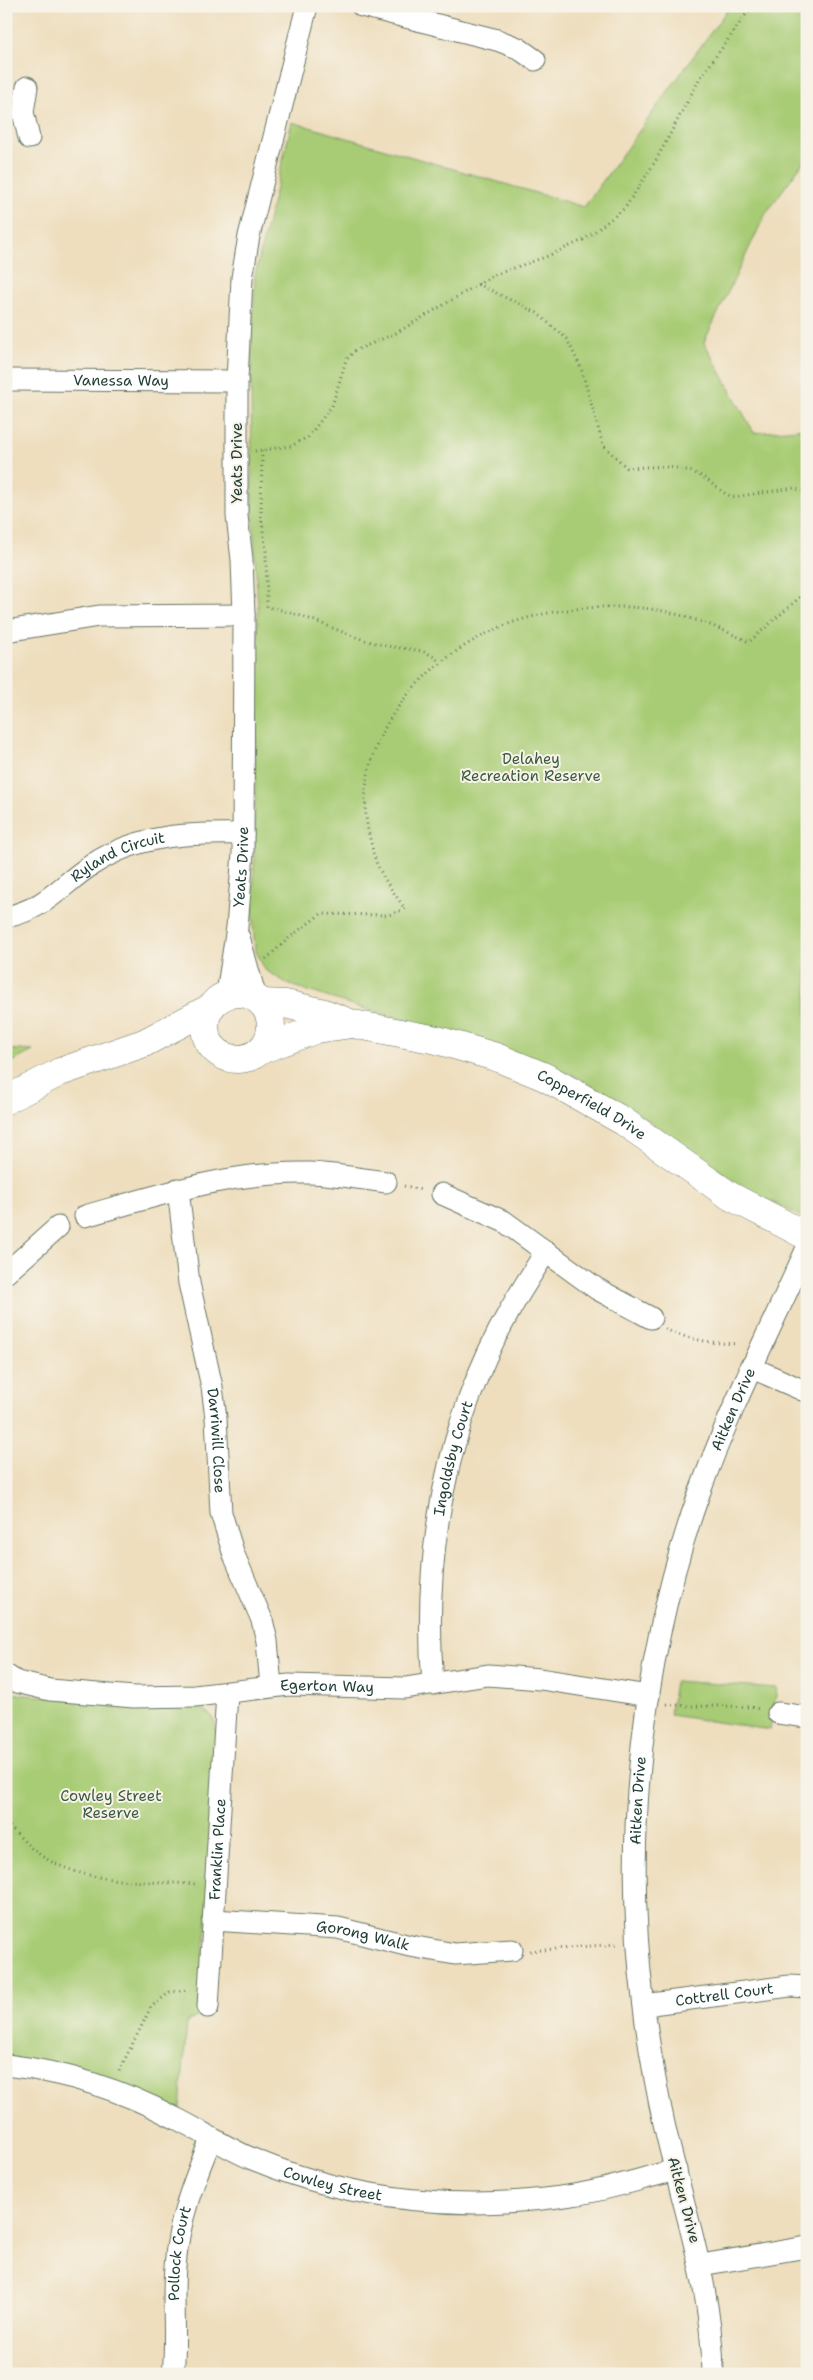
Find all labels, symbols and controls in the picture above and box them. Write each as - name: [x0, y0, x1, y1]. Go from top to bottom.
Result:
- street label: Vanessa Way: [73, 370, 169, 391]
- street label: Yeats Drive: [227, 423, 247, 503]
- park label: Delahey Recreation Reserve: [461, 749, 601, 786]
- street label: Yeats Drive: [229, 826, 253, 908]
- street label: Ryland Circuit: [67, 828, 166, 887]
- street label: Copperfield Drive: [534, 1065, 650, 1144]
- street label: Aitken Drive: [706, 1365, 760, 1454]
- street label: Darriwill Close: [202, 1387, 230, 1494]
- street label: Ingoldsby Court: [429, 1398, 478, 1517]
- street label: Egerton Way: [279, 1675, 374, 1697]
- street label: Aitken Drive: [626, 1755, 651, 1845]
- park label: Cowley Street Reserve: [60, 1786, 162, 1823]
- street label: Franklin Place: [204, 1798, 231, 1901]
- street label: Gorong Walk: [315, 1917, 412, 1956]
- street label: Cottrell Court: [674, 1978, 775, 2011]
- street label: Aitken Drive: [663, 2155, 705, 2245]
- street label: Cowley Street: [280, 2162, 384, 2206]
- street label: Pollock Court: [164, 2204, 196, 2301]

